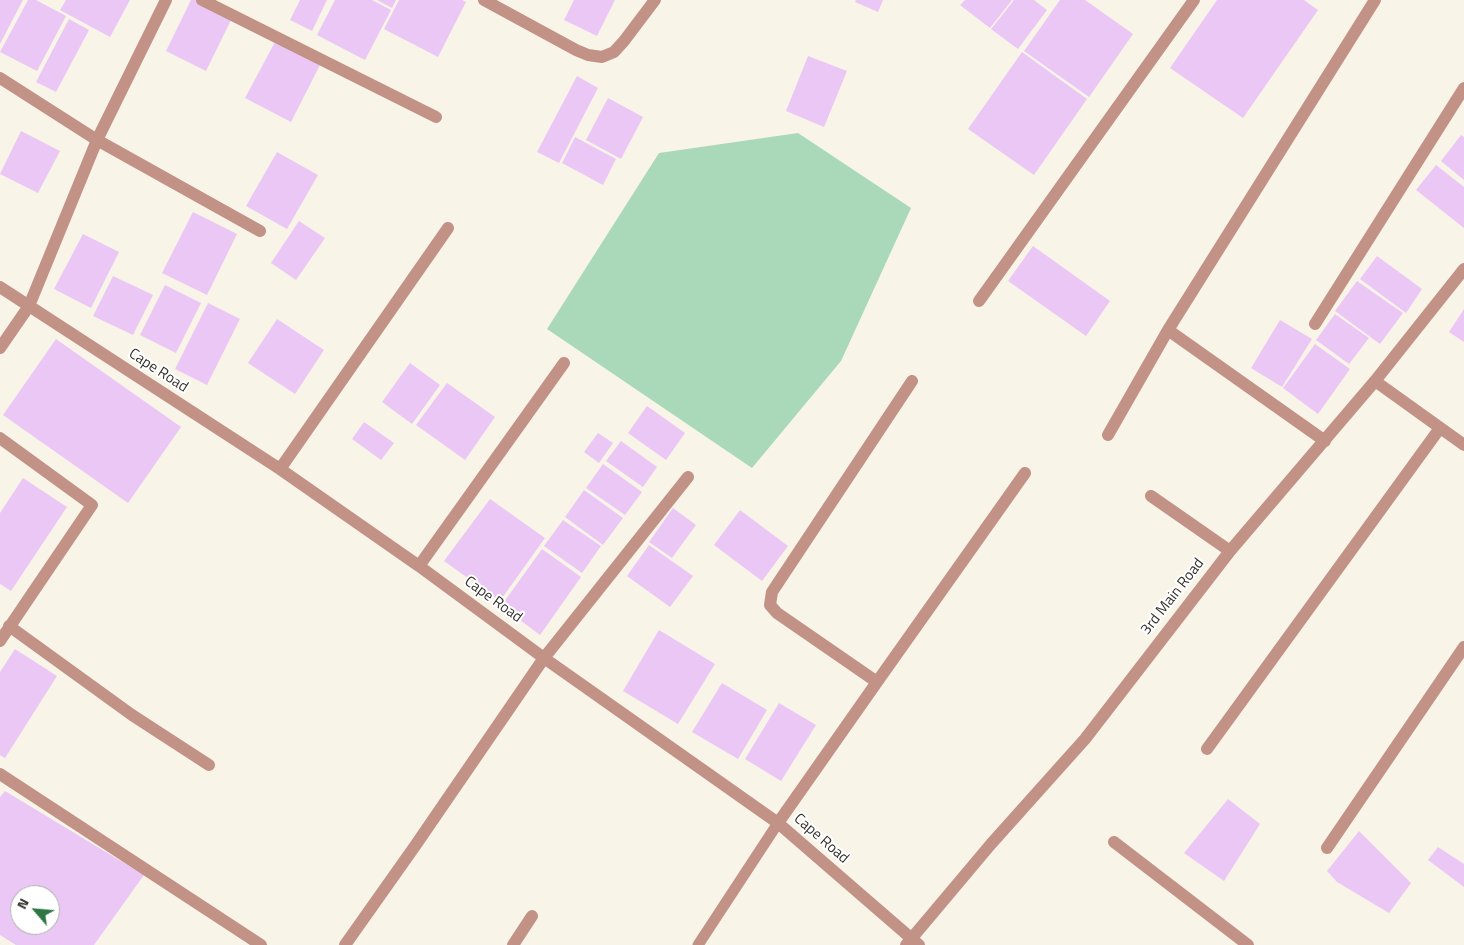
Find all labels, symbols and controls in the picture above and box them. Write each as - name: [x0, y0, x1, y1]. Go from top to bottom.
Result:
- street label: Cape Road: [125, 345, 191, 397]
- street label: 3rd Main Road: [1138, 555, 1208, 639]
- street label: Cape Road: [461, 573, 525, 627]
- street label: Cape Road: [790, 810, 852, 868]
- north arrow: [10, 885, 60, 935]
- text: N: [11, 894, 34, 913]

